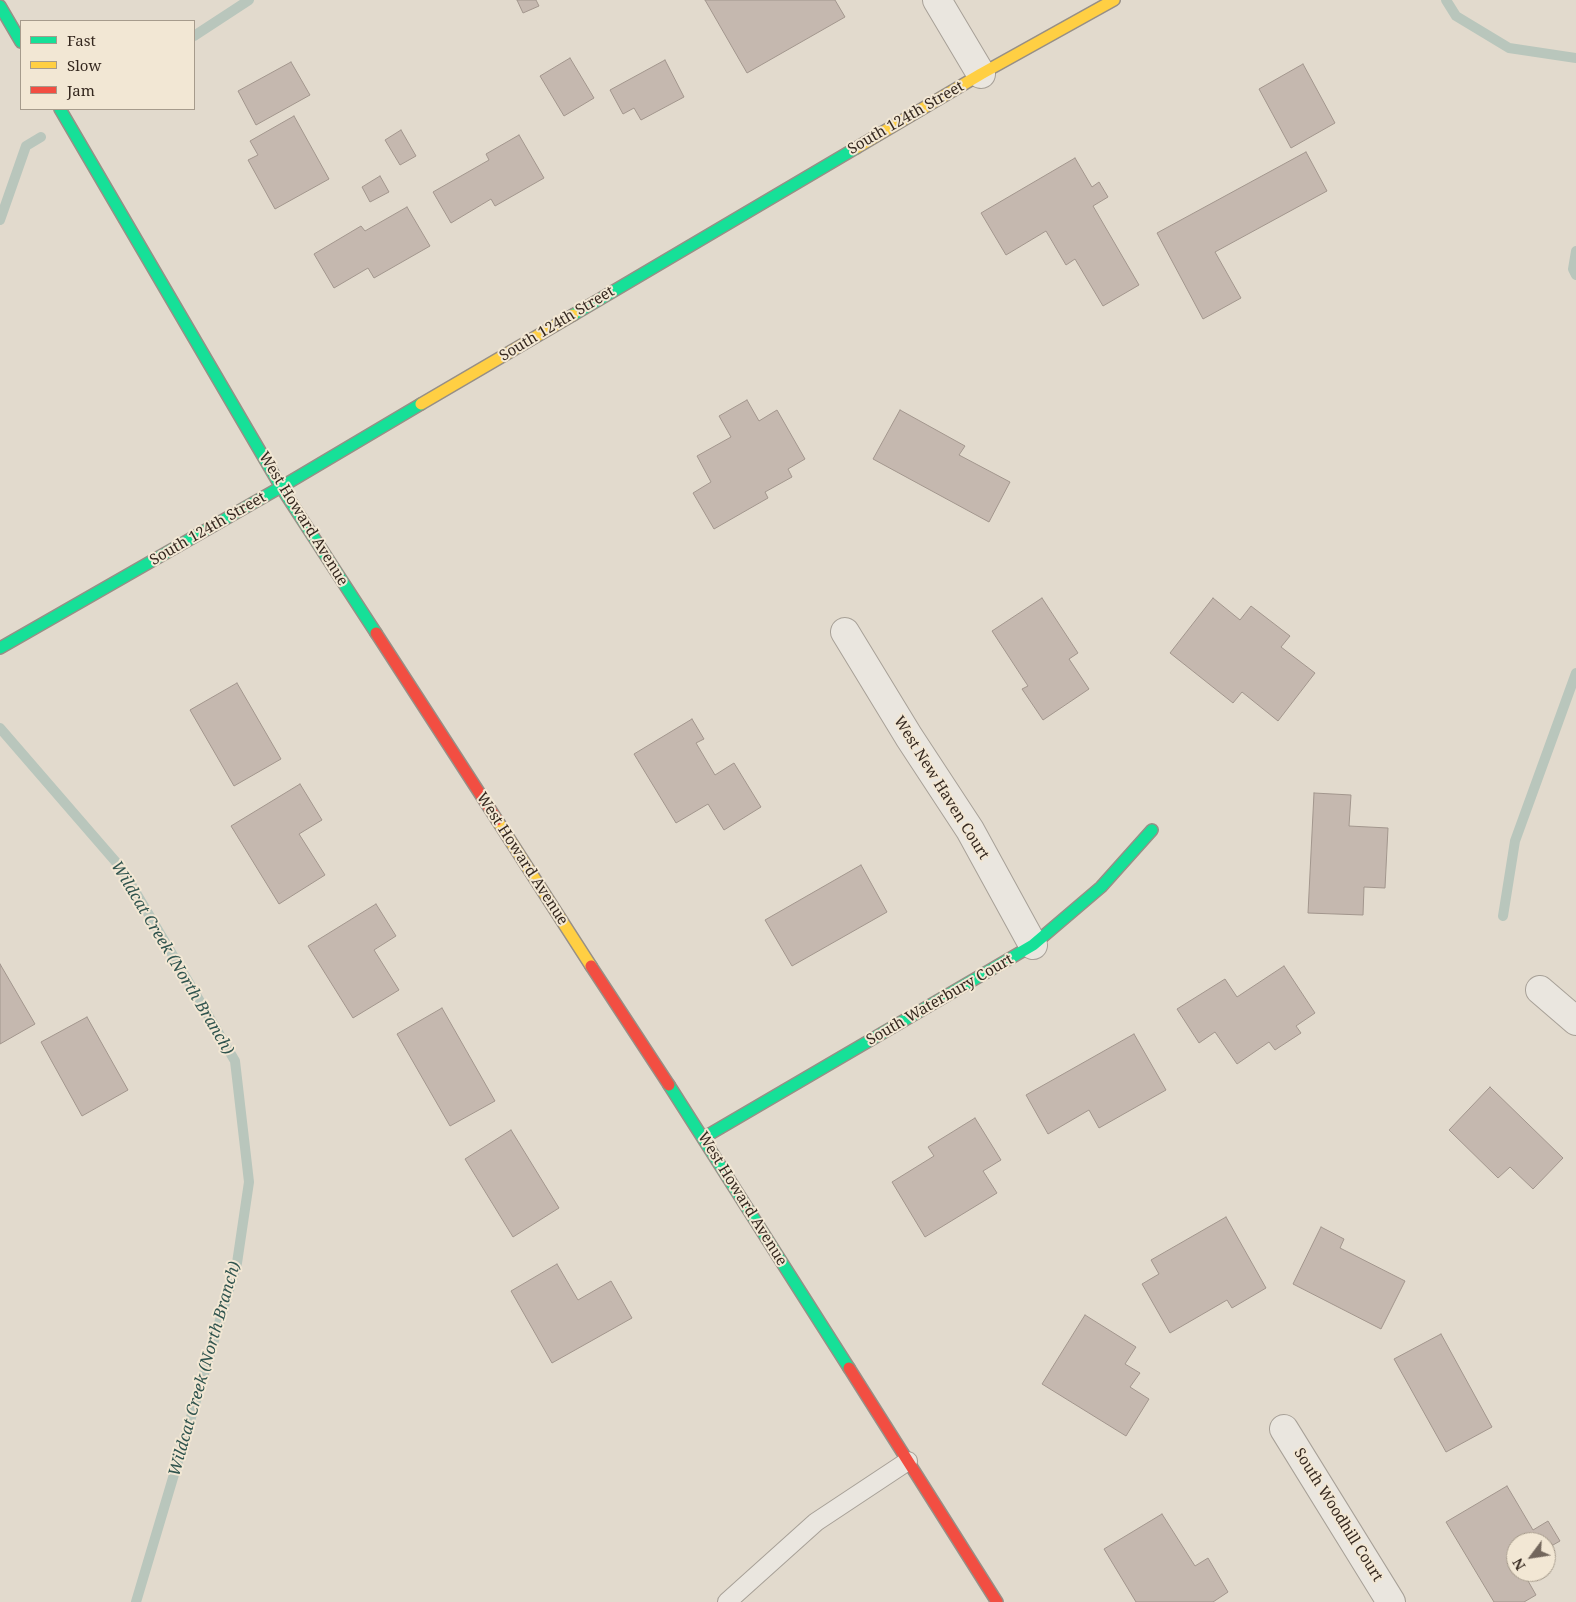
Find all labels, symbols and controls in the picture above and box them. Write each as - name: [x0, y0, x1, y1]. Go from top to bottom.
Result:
- legend: [20, 20, 195, 110]
- text: Fast: [67, 30, 96, 50]
- text: Slow: [67, 55, 101, 75]
- street label: South 124th Street: [845, 78, 967, 158]
- text: Jam: [67, 80, 95, 100]
- street label: South 124th Street: [496, 283, 618, 365]
- street label: West Howard Avenue: [254, 449, 352, 589]
- street label: South 124th Street: [147, 489, 269, 569]
- street label: West New Haven Court: [890, 713, 992, 863]
- street label: West Howard Avenue: [472, 789, 572, 929]
- water label: Wildcat Creek (North Branch): [106, 858, 238, 1058]
- street label: South Waterbury Court: [863, 951, 1017, 1049]
- street label: West Howard Avenue: [693, 1129, 791, 1269]
- water label: Wildcat Creek (North Branch): [165, 1259, 245, 1479]
- street label: South Woodhill Court: [1290, 1445, 1386, 1585]
- north arrow: [1506, 1532, 1556, 1582]
- text: N: [1508, 1555, 1530, 1574]

